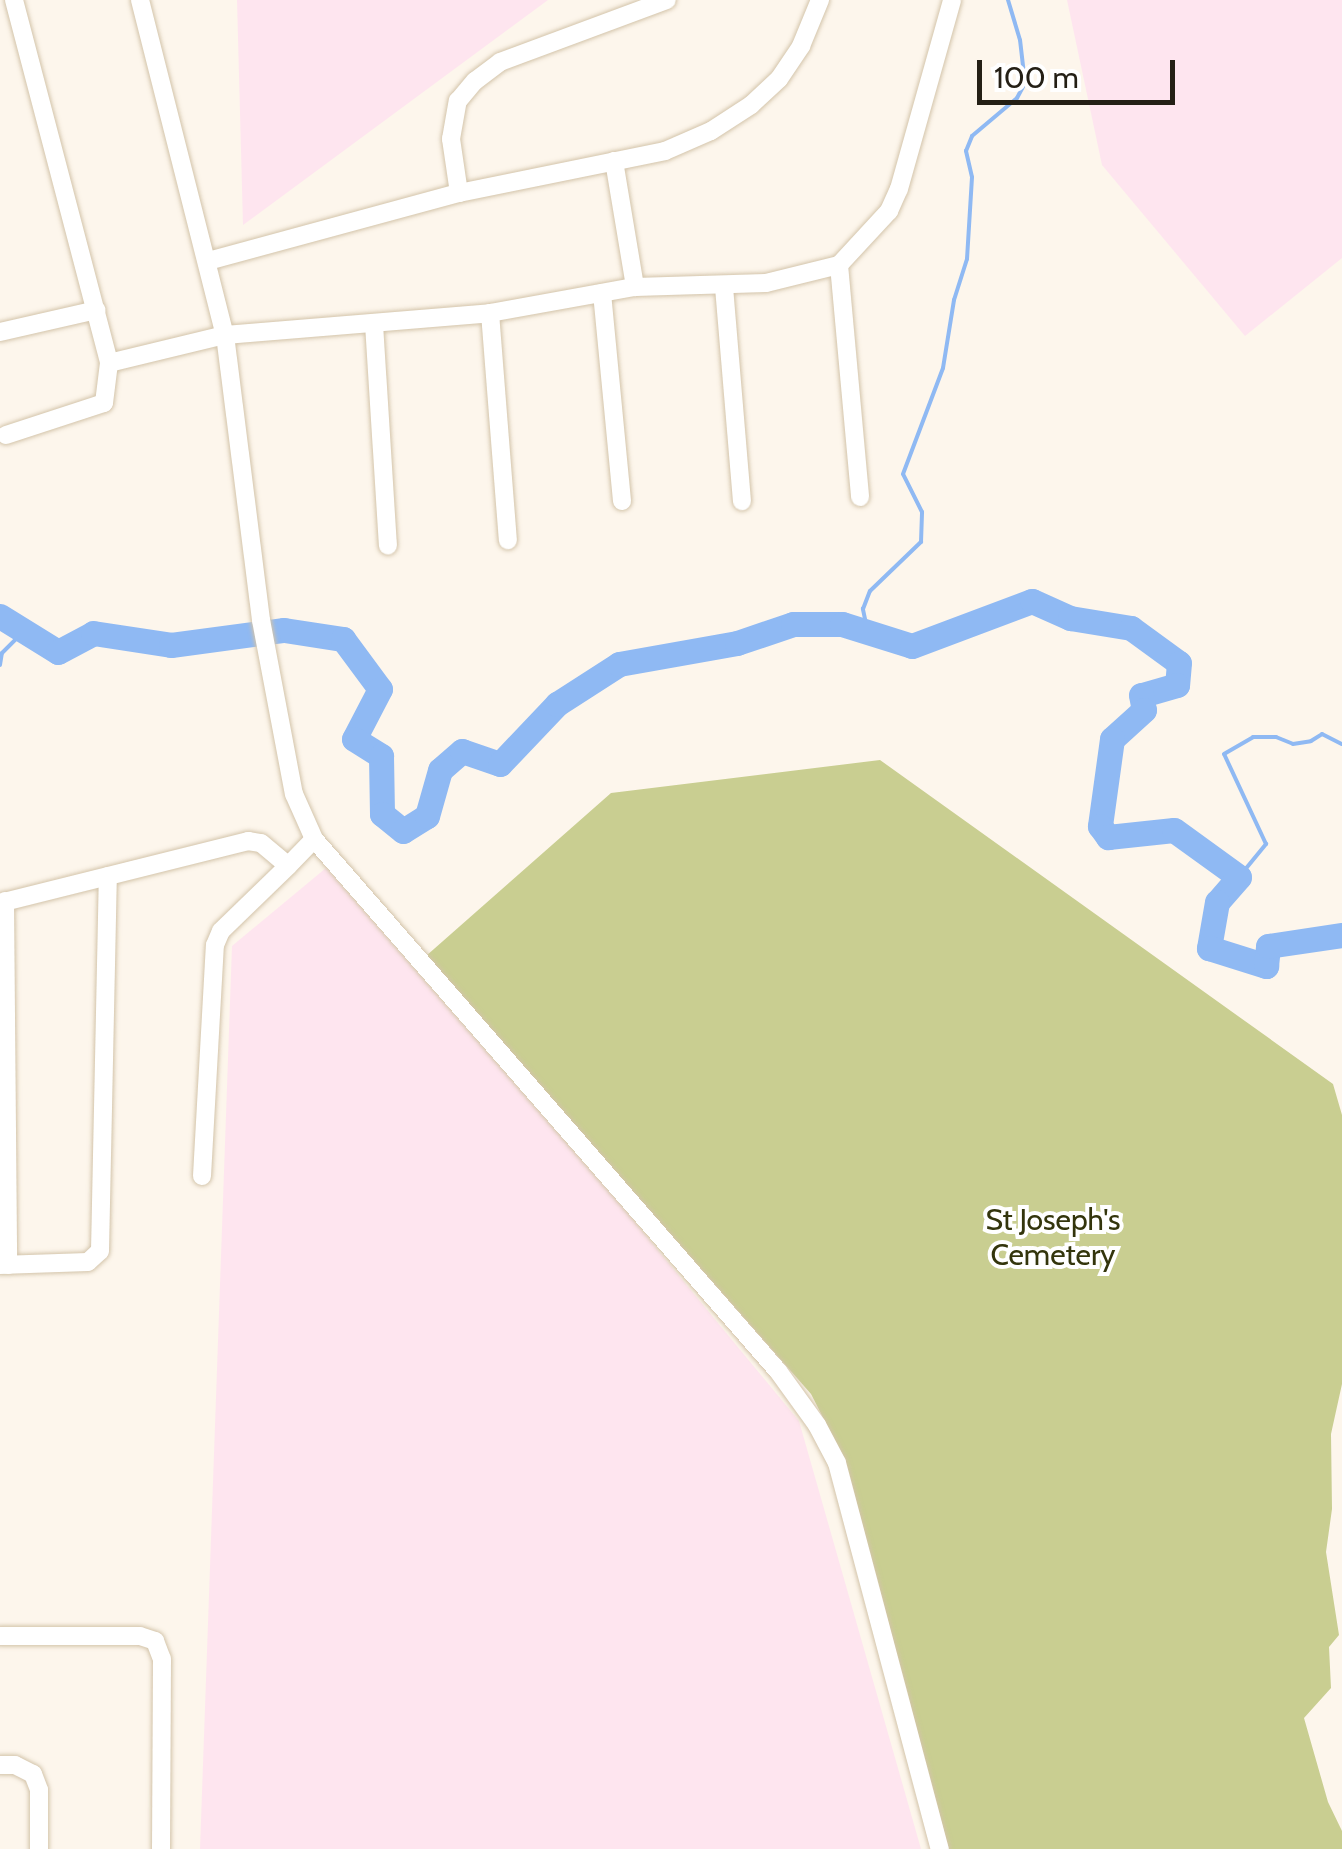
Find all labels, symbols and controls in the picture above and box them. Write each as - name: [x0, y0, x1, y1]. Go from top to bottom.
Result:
- scale bar: [982, 40, 1180, 102]
- text: 100 m: [994, 59, 1079, 96]
- park label: St Joseph's Cemetery: [985, 1202, 1121, 1272]

